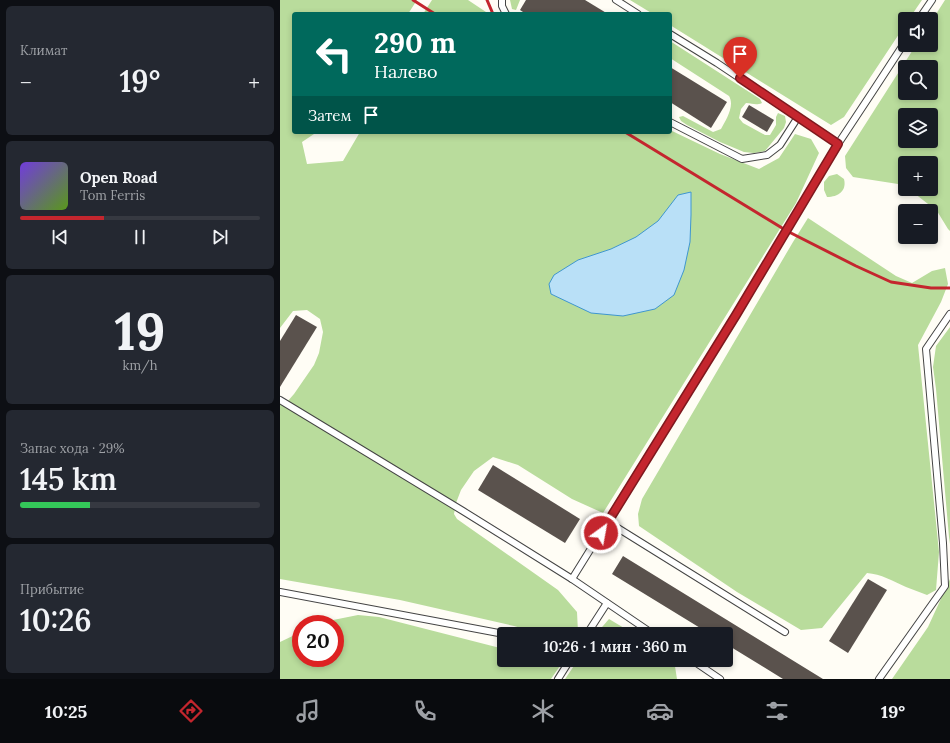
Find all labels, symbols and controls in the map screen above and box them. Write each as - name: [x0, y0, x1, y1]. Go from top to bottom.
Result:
- map controls: [898, 12, 938, 244]
- button: sound: [898, 12, 938, 52]
- text: 290 m: [374, 25, 456, 61]
- icon: left: [308, 28, 360, 80]
- pin: [723, 37, 757, 78]
- text: Климат: [20, 42, 67, 59]
- icon: arrive: [729, 43, 751, 65]
- text: Налево: [374, 60, 438, 83]
- button: search: [898, 60, 938, 100]
- text: 19°: [120, 62, 160, 100]
- text: −: [20, 68, 32, 96]
- text: +: [248, 68, 260, 96]
- icon: arrive: [360, 104, 382, 126]
- text: Затем: [308, 106, 352, 125]
- button: layers: [898, 108, 938, 148]
- button: +: [898, 156, 938, 196]
- text: Open Road: [80, 168, 158, 187]
- text: Tom Ferris: [80, 187, 145, 204]
- button: −: [898, 204, 938, 244]
- icon: previous: [49, 226, 71, 248]
- icon: pause: [129, 226, 151, 248]
- icon: next: [209, 226, 231, 248]
- text: 19: [114, 298, 166, 364]
- text: km/h: [122, 357, 158, 374]
- text: Запас хода · 29%: [20, 440, 125, 457]
- text: 145 km: [20, 460, 117, 498]
- position arrow: [580, 512, 622, 554]
- text: Прибытие: [20, 581, 84, 598]
- text: 10:26: [20, 601, 92, 639]
- speed limit sign: 20: [292, 615, 344, 667]
- text: 10:26 · 1 мин · 360 m: [543, 637, 687, 656]
- icon: directions: [177, 697, 205, 725]
- icon: music: [294, 697, 322, 725]
- icon: phone: [411, 697, 439, 725]
- icon: climate: [529, 697, 557, 725]
- icon: car: [646, 697, 674, 725]
- icon: filters: [763, 697, 791, 725]
- text: 10:25: [45, 700, 87, 723]
- text: 19°: [881, 700, 905, 723]

